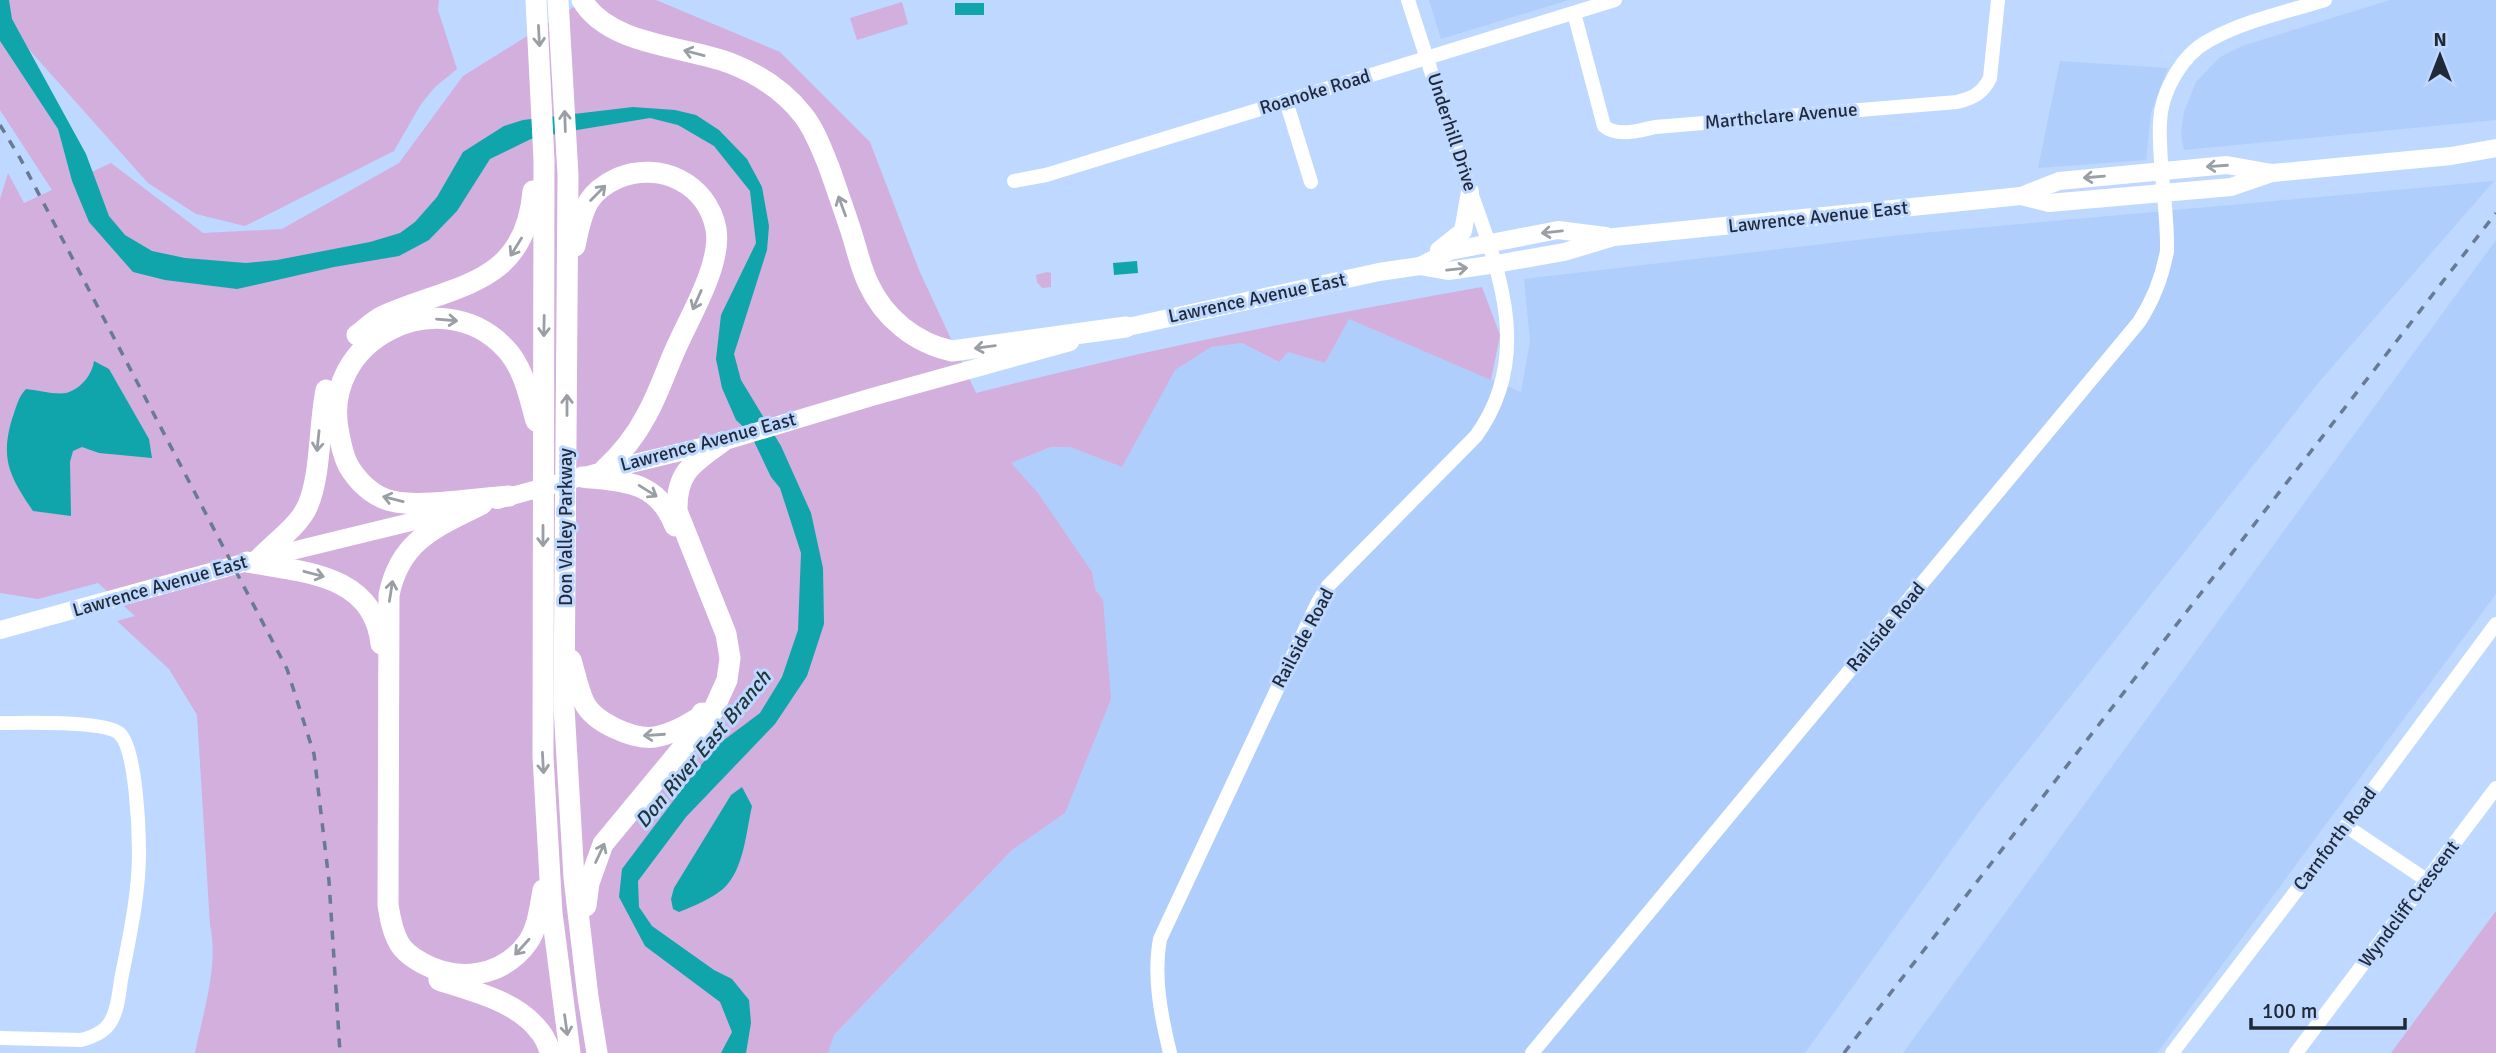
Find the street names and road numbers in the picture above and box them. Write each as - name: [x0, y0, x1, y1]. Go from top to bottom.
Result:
- street label: Roanoke Road: [1257, 64, 1373, 120]
- street label: Underhill Drive: [1422, 70, 1482, 194]
- street label: Marthclare Avenue: [1704, 97, 1858, 135]
- street label: Lawrence Avenue East: [1727, 196, 1909, 238]
- street label: Lawrence Avenue East: [1166, 267, 1348, 329]
- street label: Lawrence Avenue East: [618, 407, 799, 477]
- street label: Don Valley Parkway: [554, 448, 578, 606]
- street label: Lawrence Avenue East: [70, 549, 251, 622]
- street label: Railside Road: [1842, 577, 1930, 677]
- street label: Railside Road: [1267, 584, 1339, 692]
- street label: Carnforth Road: [2288, 782, 2382, 896]
- street label: Wyndcliff Crescent: [2354, 836, 2465, 972]

